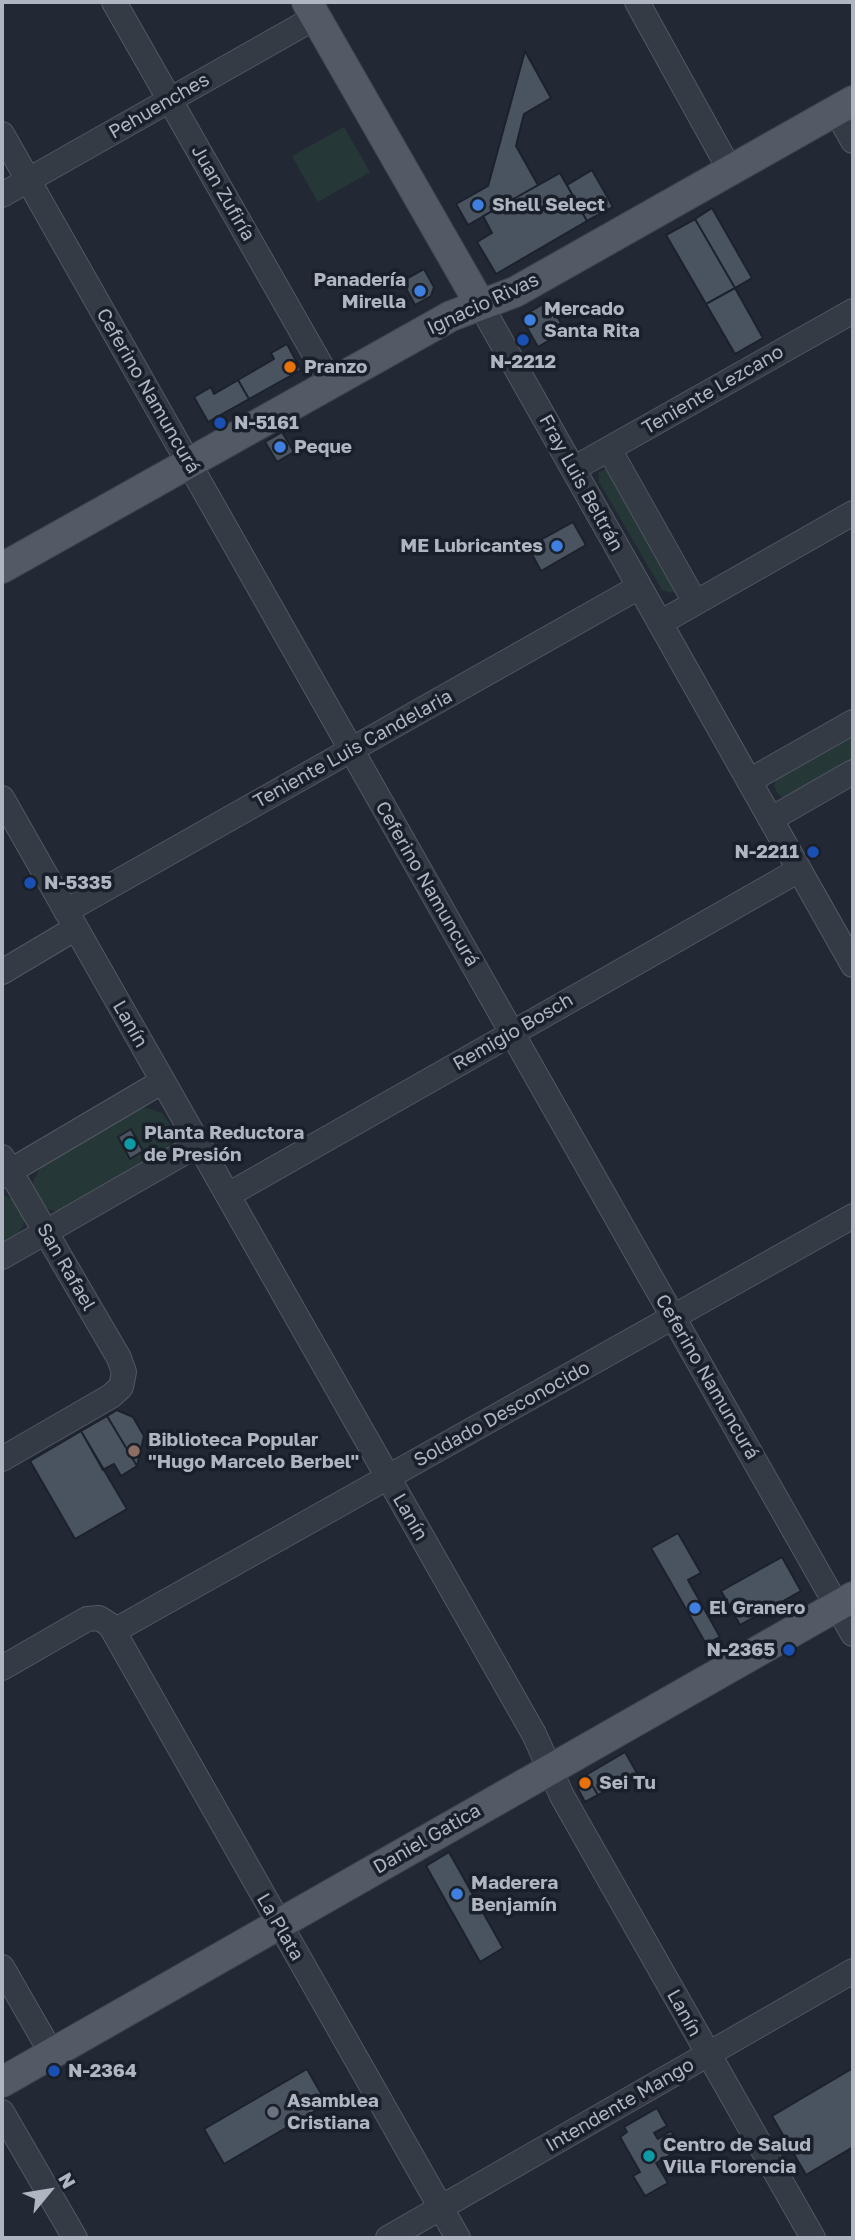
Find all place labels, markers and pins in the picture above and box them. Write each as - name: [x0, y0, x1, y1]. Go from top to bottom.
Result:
- place label: Shell Select: [492, 194, 605, 216]
- marker: Shell Select: [470, 197, 486, 213]
- place label: Panadería Mirella: [313, 269, 406, 313]
- marker: Panadería Mirella: [412, 283, 428, 299]
- place label: Mercado Santa Rita: [544, 298, 640, 342]
- marker: Mercado Santa Rita: [522, 312, 538, 328]
- marker: N-2212: [515, 332, 531, 348]
- place label: N-2212: [490, 351, 556, 373]
- place label: Pranzo: [304, 356, 367, 378]
- marker: Pranzo: [282, 359, 298, 375]
- place label: N-5161: [234, 412, 299, 434]
- marker: N-5161: [212, 415, 228, 431]
- place label: Peque: [294, 436, 352, 458]
- marker: Peque: [272, 439, 288, 455]
- place label: ME Lubricantes: [400, 535, 543, 557]
- marker: ME Lubricantes: [549, 538, 565, 554]
- place label: N-2211: [735, 841, 799, 863]
- marker: N-2211: [805, 844, 821, 860]
- place label: N-5335: [44, 872, 112, 894]
- marker: N-5335: [22, 875, 38, 891]
- place label: Planta Reductora de Presión: [144, 1122, 304, 1166]
- marker: Planta Reductora de Presión: [122, 1136, 138, 1152]
- place label: Biblioteca Popular "Hugo Marcelo Berbel": [148, 1429, 359, 1473]
- marker: Biblioteca Popular "Hugo Marcelo Berbel": [126, 1443, 142, 1459]
- place label: El Granero: [709, 1597, 805, 1619]
- marker: El Granero: [687, 1600, 703, 1616]
- place label: N-2365: [707, 1639, 775, 1661]
- marker: N-2365: [781, 1642, 797, 1658]
- place label: Sei Tu: [599, 1772, 656, 1794]
- marker: Sei Tu: [577, 1775, 593, 1791]
- place label: Maderera Benjamín: [471, 1872, 558, 1916]
- marker: Maderera Benjamín: [449, 1886, 465, 1902]
- place label: N-2364: [68, 2060, 137, 2082]
- marker: N-2364: [46, 2063, 62, 2079]
- place label: Asamblea Cristiana: [287, 2090, 379, 2134]
- marker: Asamblea Cristiana: [265, 2104, 281, 2120]
- place label: Centro de Salud Villa Florencia: [663, 2134, 811, 2178]
- marker: Centro de Salud Villa Florencia: [641, 2148, 657, 2164]

